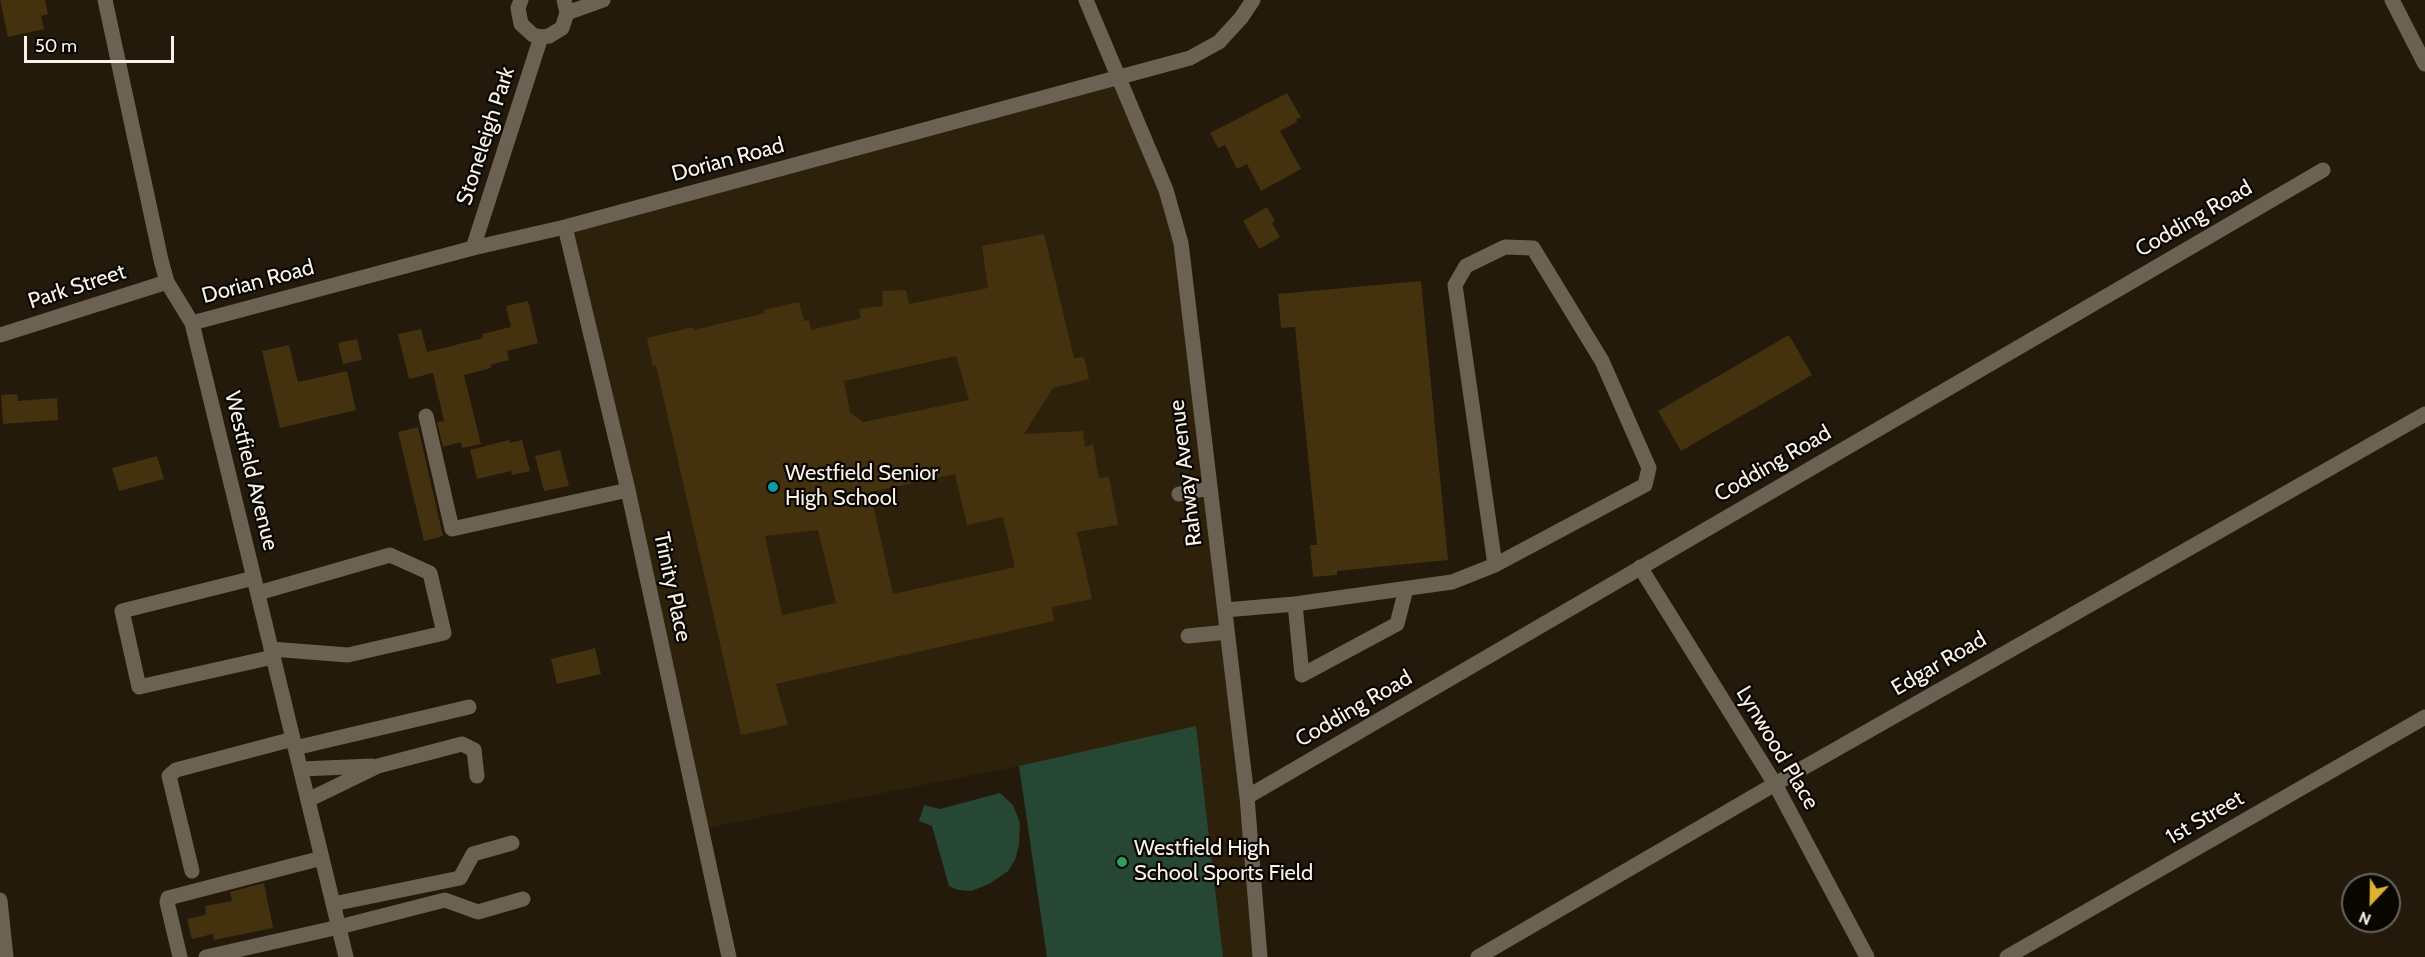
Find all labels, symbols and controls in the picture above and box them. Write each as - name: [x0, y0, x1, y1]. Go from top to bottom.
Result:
- scale bar: [27, 24, 177, 62]
- text: 50 m: [35, 35, 77, 57]
- street label: Stoneleigh Park: [451, 63, 521, 209]
- street label: Dorian Road: [669, 132, 787, 188]
- street label: Codding Road: [2131, 175, 2257, 263]
- street label: Dorian Road: [199, 254, 317, 310]
- street label: Park Street: [25, 259, 129, 315]
- street label: Westfield Avenue: [218, 389, 284, 553]
- street label: Rahway Avenue: [1164, 398, 1208, 548]
- street label: Codding Road: [1710, 420, 1836, 508]
- place label: Westfield Senior High School: [785, 461, 938, 512]
- marker: Westfield Senior High School: [766, 480, 780, 494]
- street label: Trinity Place: [648, 530, 696, 644]
- street label: Edgar Road: [1887, 626, 1991, 702]
- street label: Codding Road: [1291, 665, 1417, 753]
- street label: Lynwood Place: [1730, 682, 1824, 814]
- street label: 1st Street: [2162, 785, 2248, 851]
- place label: Westfield High School Sports Field: [1134, 836, 1313, 888]
- marker: Westfield High School Sports Field: [1115, 855, 1129, 869]
- north arrow: [2341, 873, 2401, 933]
- text: N: [2356, 907, 2374, 929]

